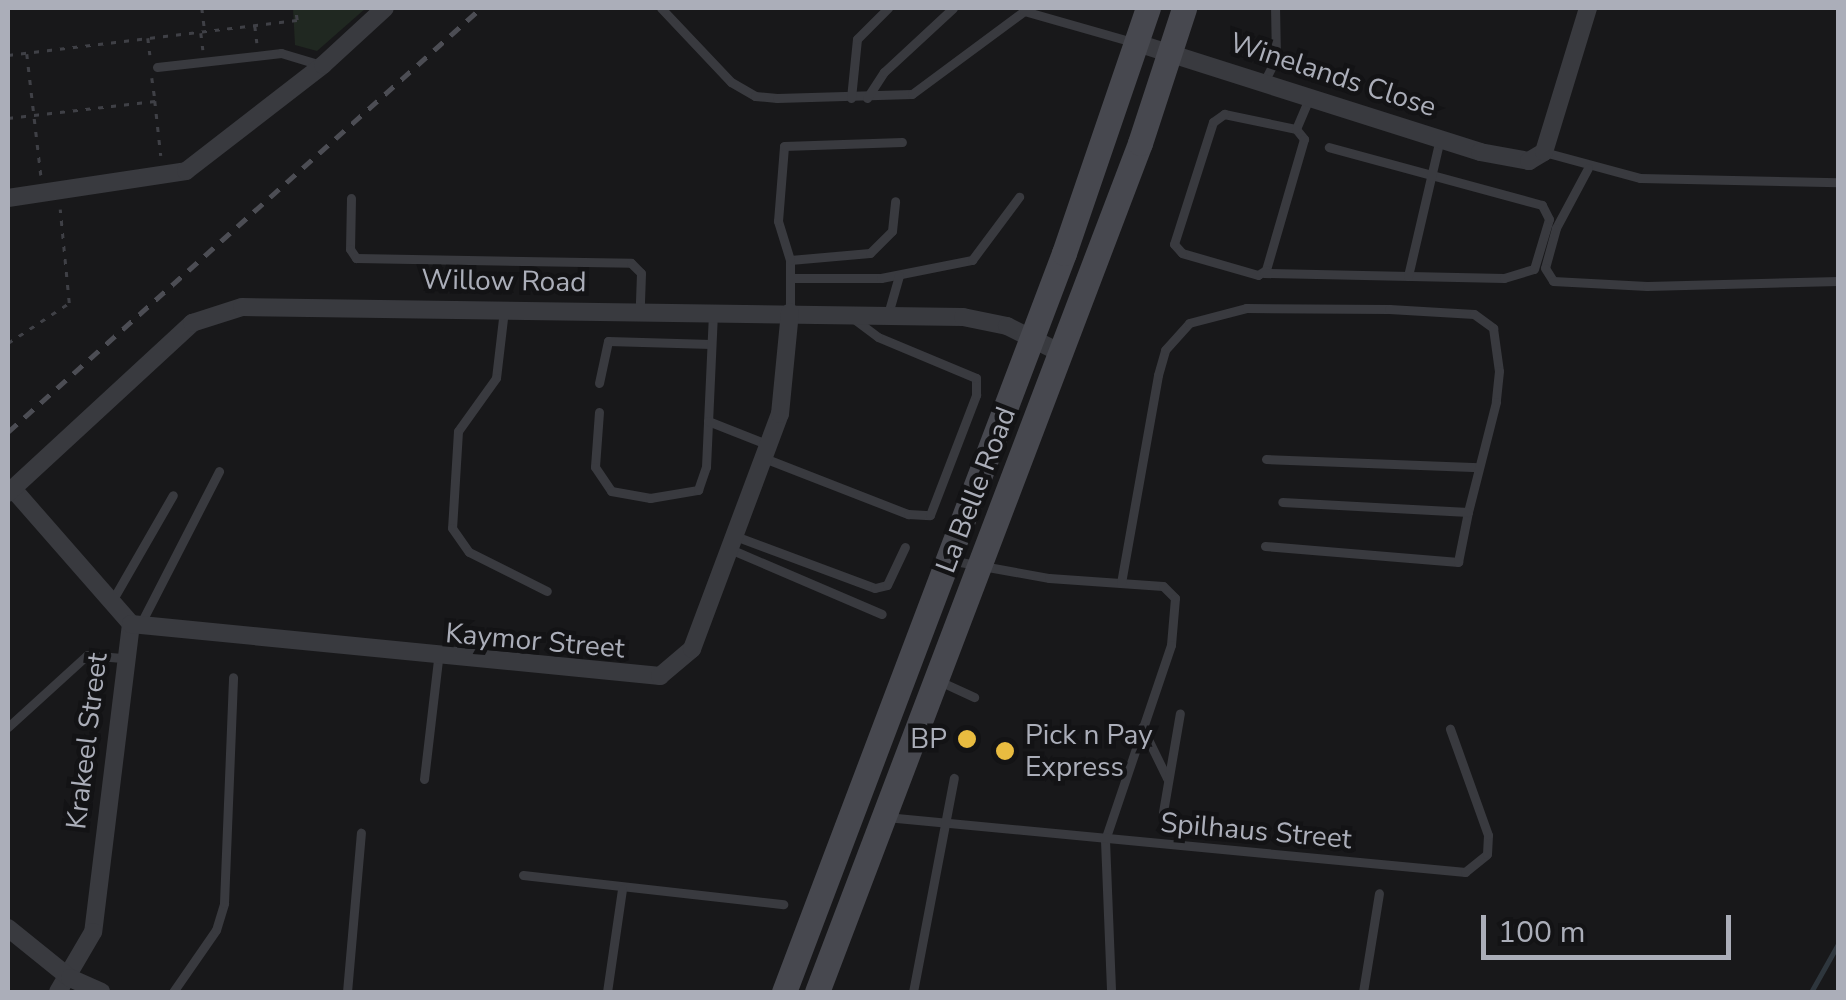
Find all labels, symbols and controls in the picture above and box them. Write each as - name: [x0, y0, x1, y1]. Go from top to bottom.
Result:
- street label: Winelands Close: [1226, 26, 1440, 124]
- street label: Willow Road: [421, 263, 587, 299]
- street label: La Belle Road: [929, 402, 1023, 578]
- street label: Kaymor Street: [444, 616, 626, 666]
- street label: Krakeel Street: [60, 651, 114, 831]
- place label: Pick n Pay Express: [1025, 718, 1153, 784]
- place label: BP: [910, 722, 947, 756]
- marker: BP: [956, 728, 978, 750]
- marker: Pick n Pay Express: [994, 740, 1016, 762]
- street label: Spilhaus Street: [1159, 806, 1353, 856]
- scale bar: [1486, 895, 1736, 957]
- text: 100 m: [1498, 912, 1585, 953]

